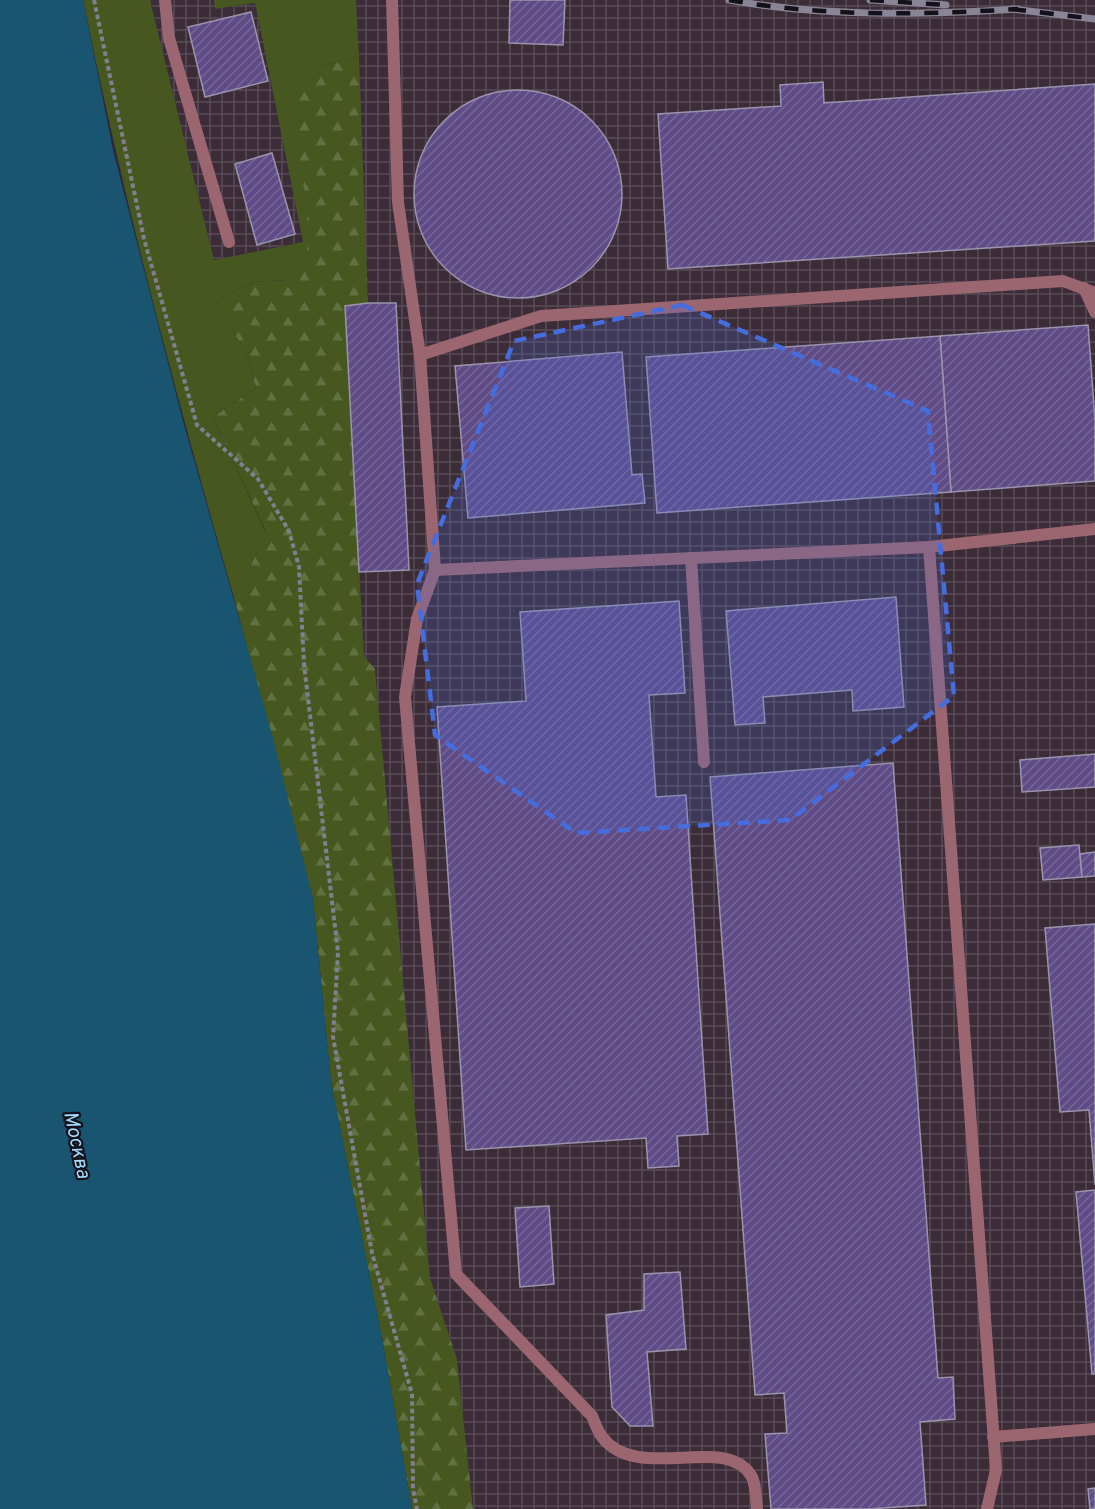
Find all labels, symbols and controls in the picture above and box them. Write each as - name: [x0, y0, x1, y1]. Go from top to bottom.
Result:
- water label: Москва: [56, 1109, 96, 1182]

